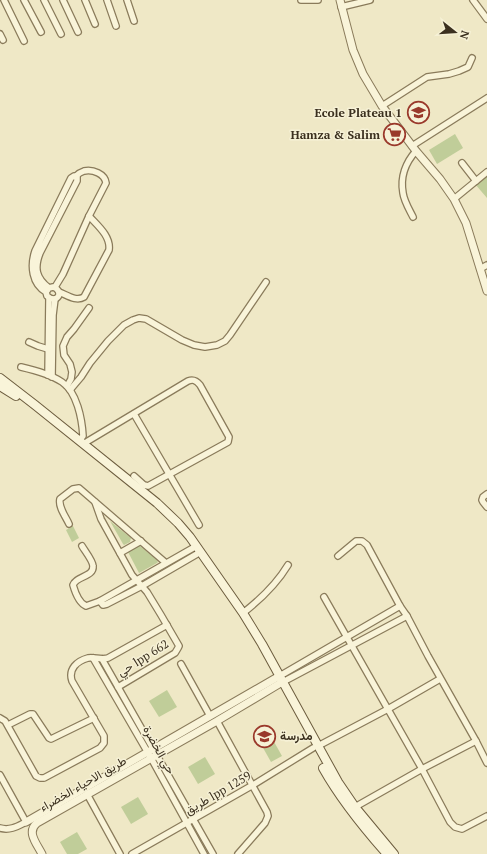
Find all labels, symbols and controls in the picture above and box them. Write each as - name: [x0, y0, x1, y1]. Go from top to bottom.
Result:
- north arrow: [435, 12, 475, 52]
- text: N: [456, 29, 472, 42]
- school or university icon: Ecole Plateau 1: [405, 100, 431, 126]
- place label: Ecole Plateau 1: [315, 105, 402, 120]
- supermarket icon: Hamza & Salim: [382, 122, 408, 148]
- place label: Hamza & Salim: [290, 127, 380, 142]
- street label: حي lpp 662: [114, 636, 173, 682]
- street label: حي الخضرة: [137, 723, 179, 778]
- school or university icon: مدرسة: [252, 723, 278, 749]
- place label: مدرسة: [280, 728, 313, 744]
- street label: طريق الاحياء الخضراء: [37, 753, 129, 815]
- street label: طريق lpp 1259: [182, 768, 254, 818]

